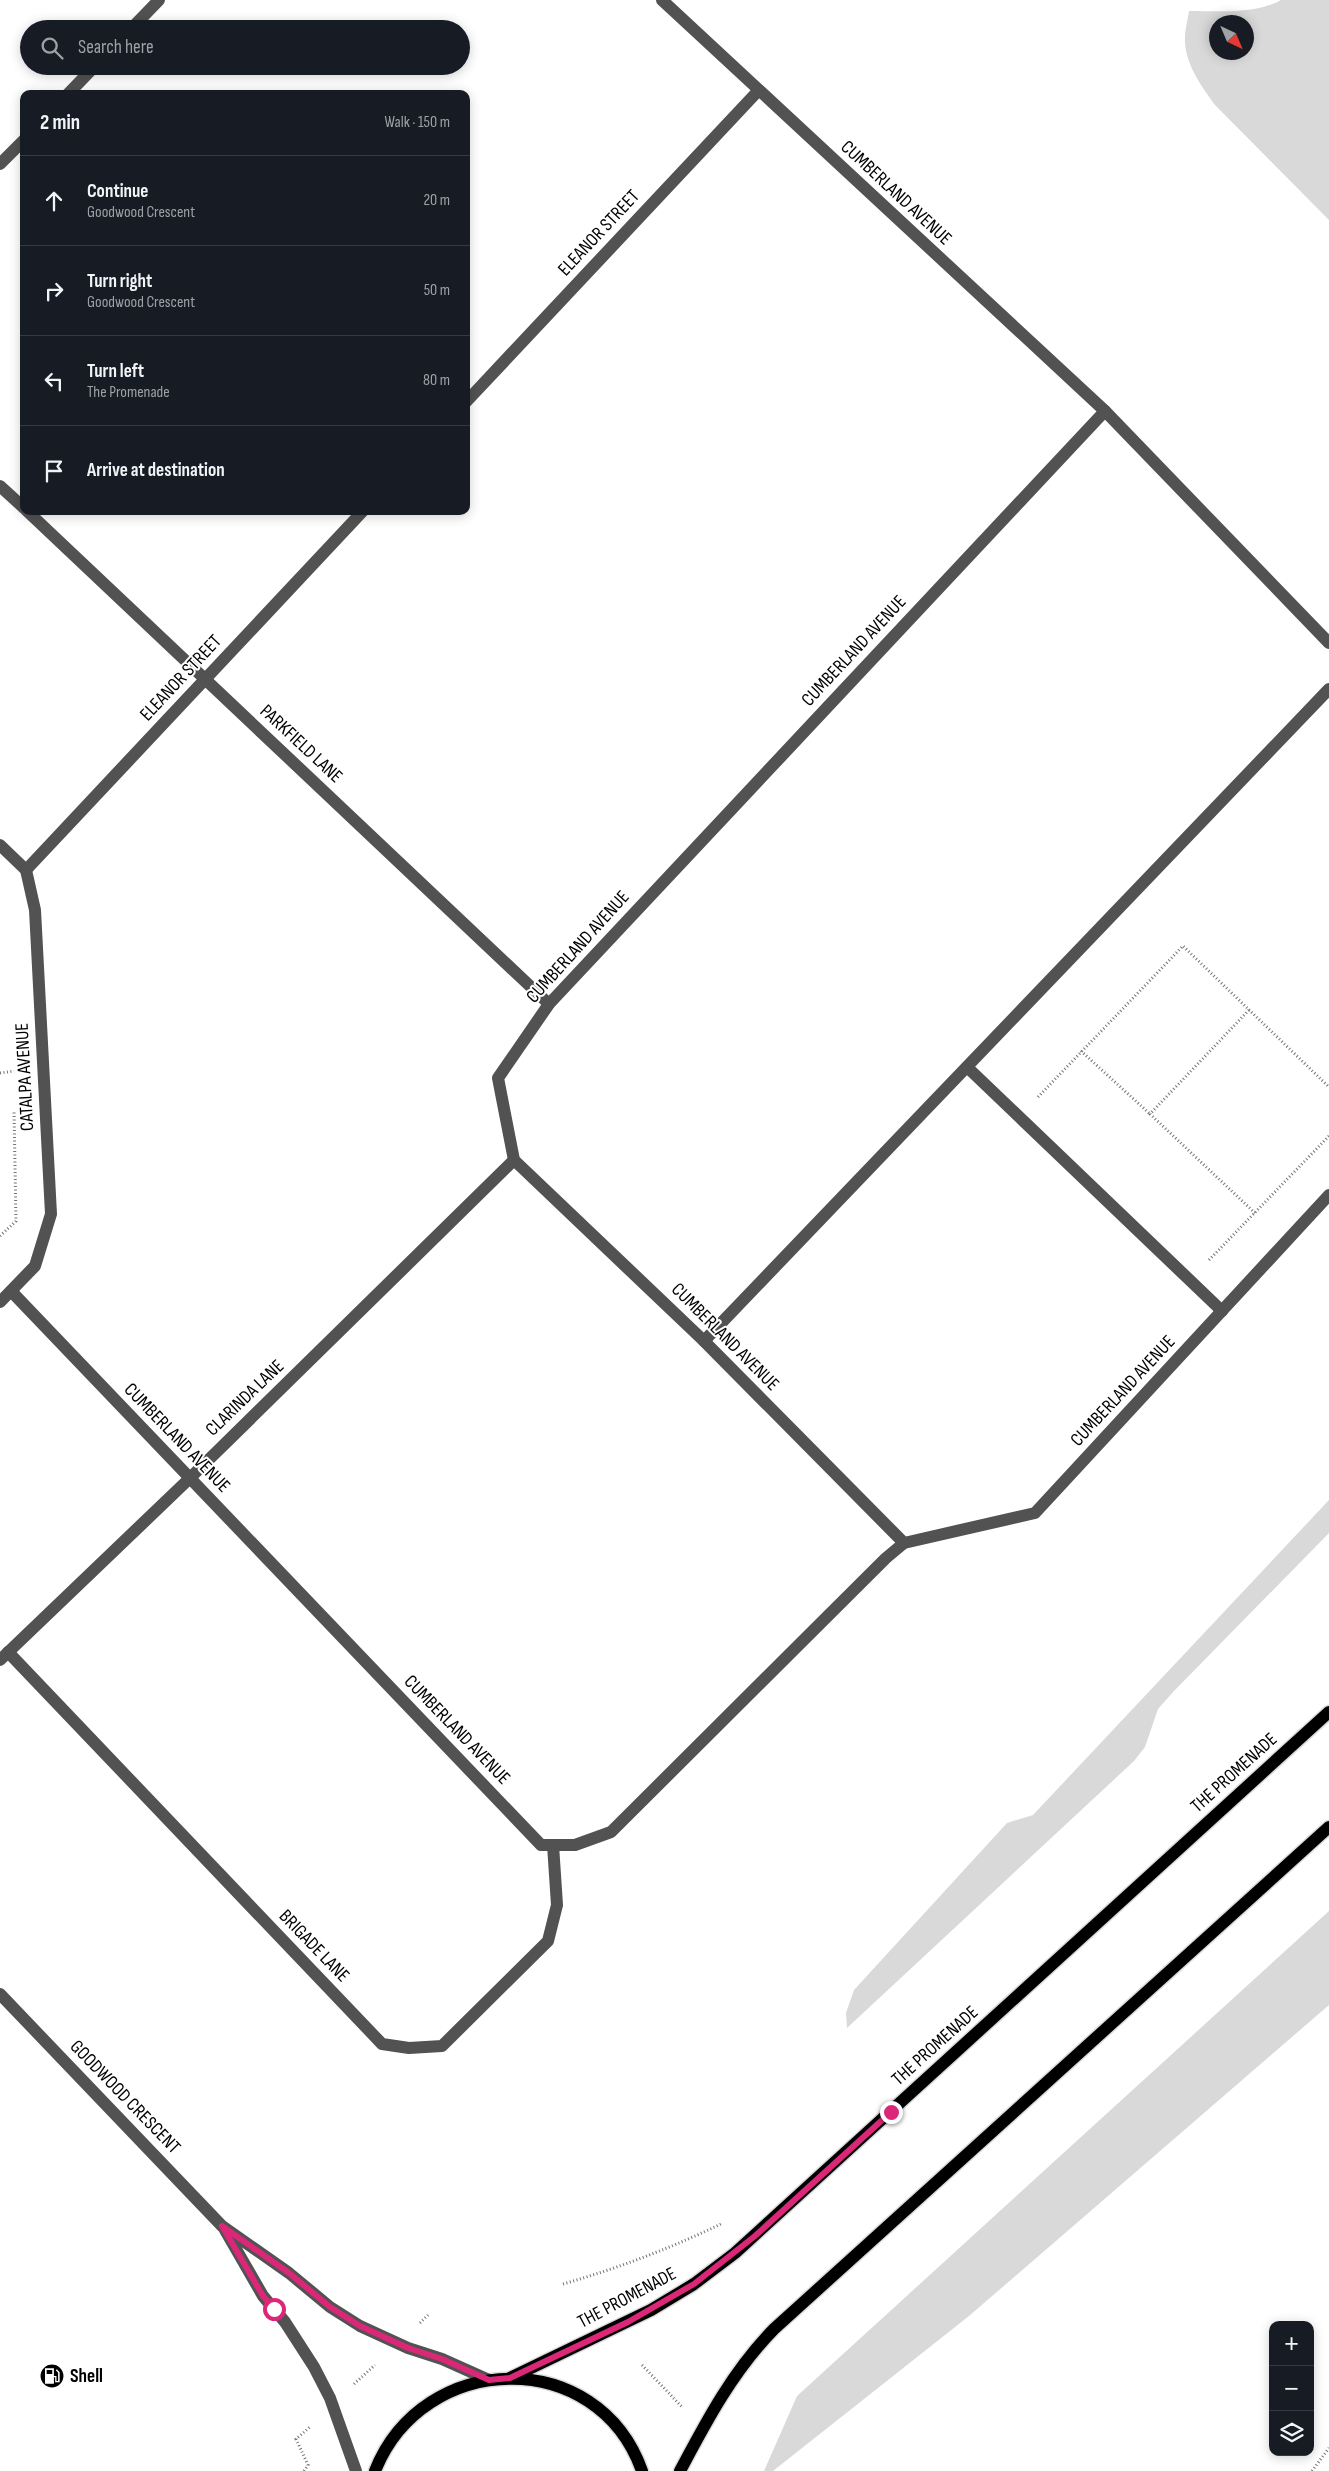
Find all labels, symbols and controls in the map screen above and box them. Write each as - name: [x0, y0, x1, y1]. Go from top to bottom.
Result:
- north arrow: [1209, 15, 1254, 60]
- search box: [20, 20, 470, 75]
- icon: search: [38, 34, 66, 62]
- text: Search here: [78, 36, 154, 59]
- text: 2 min: [40, 110, 80, 135]
- text: Walk · 150 m: [385, 113, 450, 132]
- street label: CUMBERLAND AVENUE: [836, 136, 956, 250]
- text: Continue: [87, 180, 148, 203]
- street label: ELEANOR STREET: [553, 185, 645, 281]
- icon: ahead: [40, 187, 68, 215]
- text: 20 m: [423, 191, 450, 210]
- text: Goodwood Crescent: [87, 203, 195, 222]
- text: Turn right: [87, 270, 152, 293]
- icon: right: [40, 277, 68, 305]
- text: 50 m: [424, 281, 450, 300]
- text: Goodwood Crescent: [87, 293, 195, 312]
- text: Turn left: [87, 360, 144, 383]
- icon: left: [40, 367, 68, 395]
- text: 80 m: [423, 371, 450, 390]
- text: The Promenade: [87, 383, 170, 402]
- icon: arrive: [40, 457, 68, 485]
- text: Arrive at destination: [87, 459, 225, 482]
- street label: CUMBERLAND AVENUE: [797, 591, 911, 711]
- street label: ELEANOR STREET: [135, 630, 227, 726]
- street label: PARKFIELD LANE: [255, 700, 347, 788]
- street label: CUMBERLAND AVENUE: [522, 886, 634, 1008]
- street label: CATALPA AVENUE: [11, 1022, 39, 1132]
- street label: CUMBERLAND AVENUE: [666, 1278, 784, 1396]
- street label: CUMBERLAND AVENUE: [1066, 1331, 1180, 1451]
- street label: CLARINDA LANE: [201, 1355, 289, 1441]
- street label: CUMBERLAND AVENUE: [119, 1378, 235, 1498]
- street label: CUMBERLAND AVENUE: [399, 1670, 515, 1790]
- street label: THE PROMENADE: [1186, 1728, 1282, 1818]
- street label: BRIGADE LANE: [274, 1905, 354, 1987]
- street label: THE PROMENADE: [887, 2001, 983, 2091]
- street label: GOODWOOD CRESCENT: [65, 2035, 185, 2159]
- route end: [880, 2101, 903, 2124]
- street label: THE PROMENADE: [574, 2262, 680, 2334]
- route start: [263, 2298, 286, 2321]
- map controls: [1269, 2321, 1314, 2456]
- button: +: [1269, 2321, 1314, 2366]
- fuel station icon: Shell: [39, 2363, 65, 2389]
- place label: Shell: [70, 2365, 103, 2388]
- button: −: [1269, 2366, 1314, 2411]
- button: layers: [1269, 2411, 1314, 2456]

